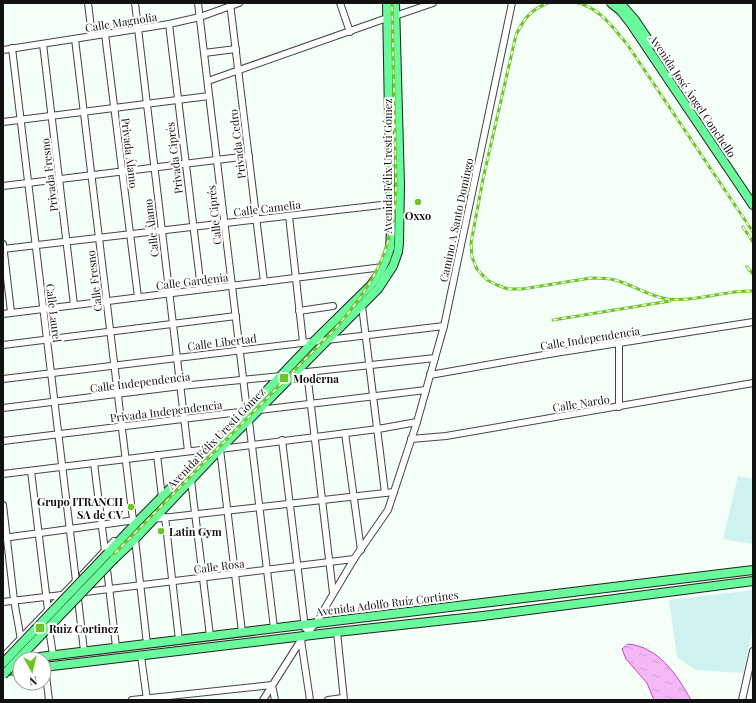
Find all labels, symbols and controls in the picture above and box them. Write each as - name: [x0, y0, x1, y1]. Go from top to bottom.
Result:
- street label: Calle Magnolia: [84, 9, 159, 35]
- street label: Avenida José Ángel Conchello: [646, 31, 740, 160]
- street label: Avenida Félix Uresti Gómez: [380, 99, 395, 234]
- street label: Privada Cedro: [225, 108, 249, 180]
- street label: Privada Álamo: [118, 117, 142, 189]
- street label: Privada Ciprés: [162, 121, 186, 195]
- street label: Privada Fresno: [37, 137, 61, 213]
- street label: Camino A Santo Domingo: [436, 157, 476, 283]
- street label: Calle Ciprés: [203, 184, 225, 246]
- street label: Calle Camelia: [232, 196, 302, 220]
- marker: Oxxo: [413, 197, 423, 207]
- street label: Calle Álamo: [140, 198, 162, 258]
- place label: Oxxo: [405, 208, 431, 223]
- street label: Calle Fresno: [83, 250, 105, 312]
- street label: Calle Gardenia: [155, 269, 229, 293]
- street label: Calle Laurel: [43, 283, 65, 343]
- street label: Calle Independencia: [539, 323, 642, 353]
- street label: Calle Libertad: [187, 330, 258, 354]
- street label: Calle Independencia: [89, 368, 191, 396]
- place label: Moderna: [293, 371, 339, 386]
- marker: Moderna: [278, 372, 290, 384]
- street label: Avenida Félix Uresti Gómez: [163, 384, 268, 492]
- street label: Calle Nardo: [551, 391, 611, 415]
- street label: Privada Independencia: [109, 397, 224, 425]
- place label: Grupo ITRANCH SA de CV: [37, 494, 124, 522]
- marker: Grupo ITRANCH SA de CV: [126, 502, 136, 512]
- place label: Latin Gym: [169, 524, 222, 539]
- marker: Latin Gym: [156, 526, 166, 536]
- street label: Calle Rosa: [193, 555, 246, 577]
- street label: Avenida Adolfo Ruíz Cortines: [314, 587, 459, 619]
- place label: Ruiz Cortinez: [49, 621, 118, 636]
- marker: Ruiz Cortinez: [34, 622, 46, 634]
- north arrow: [12, 651, 52, 691]
- text: N: [28, 673, 38, 689]

